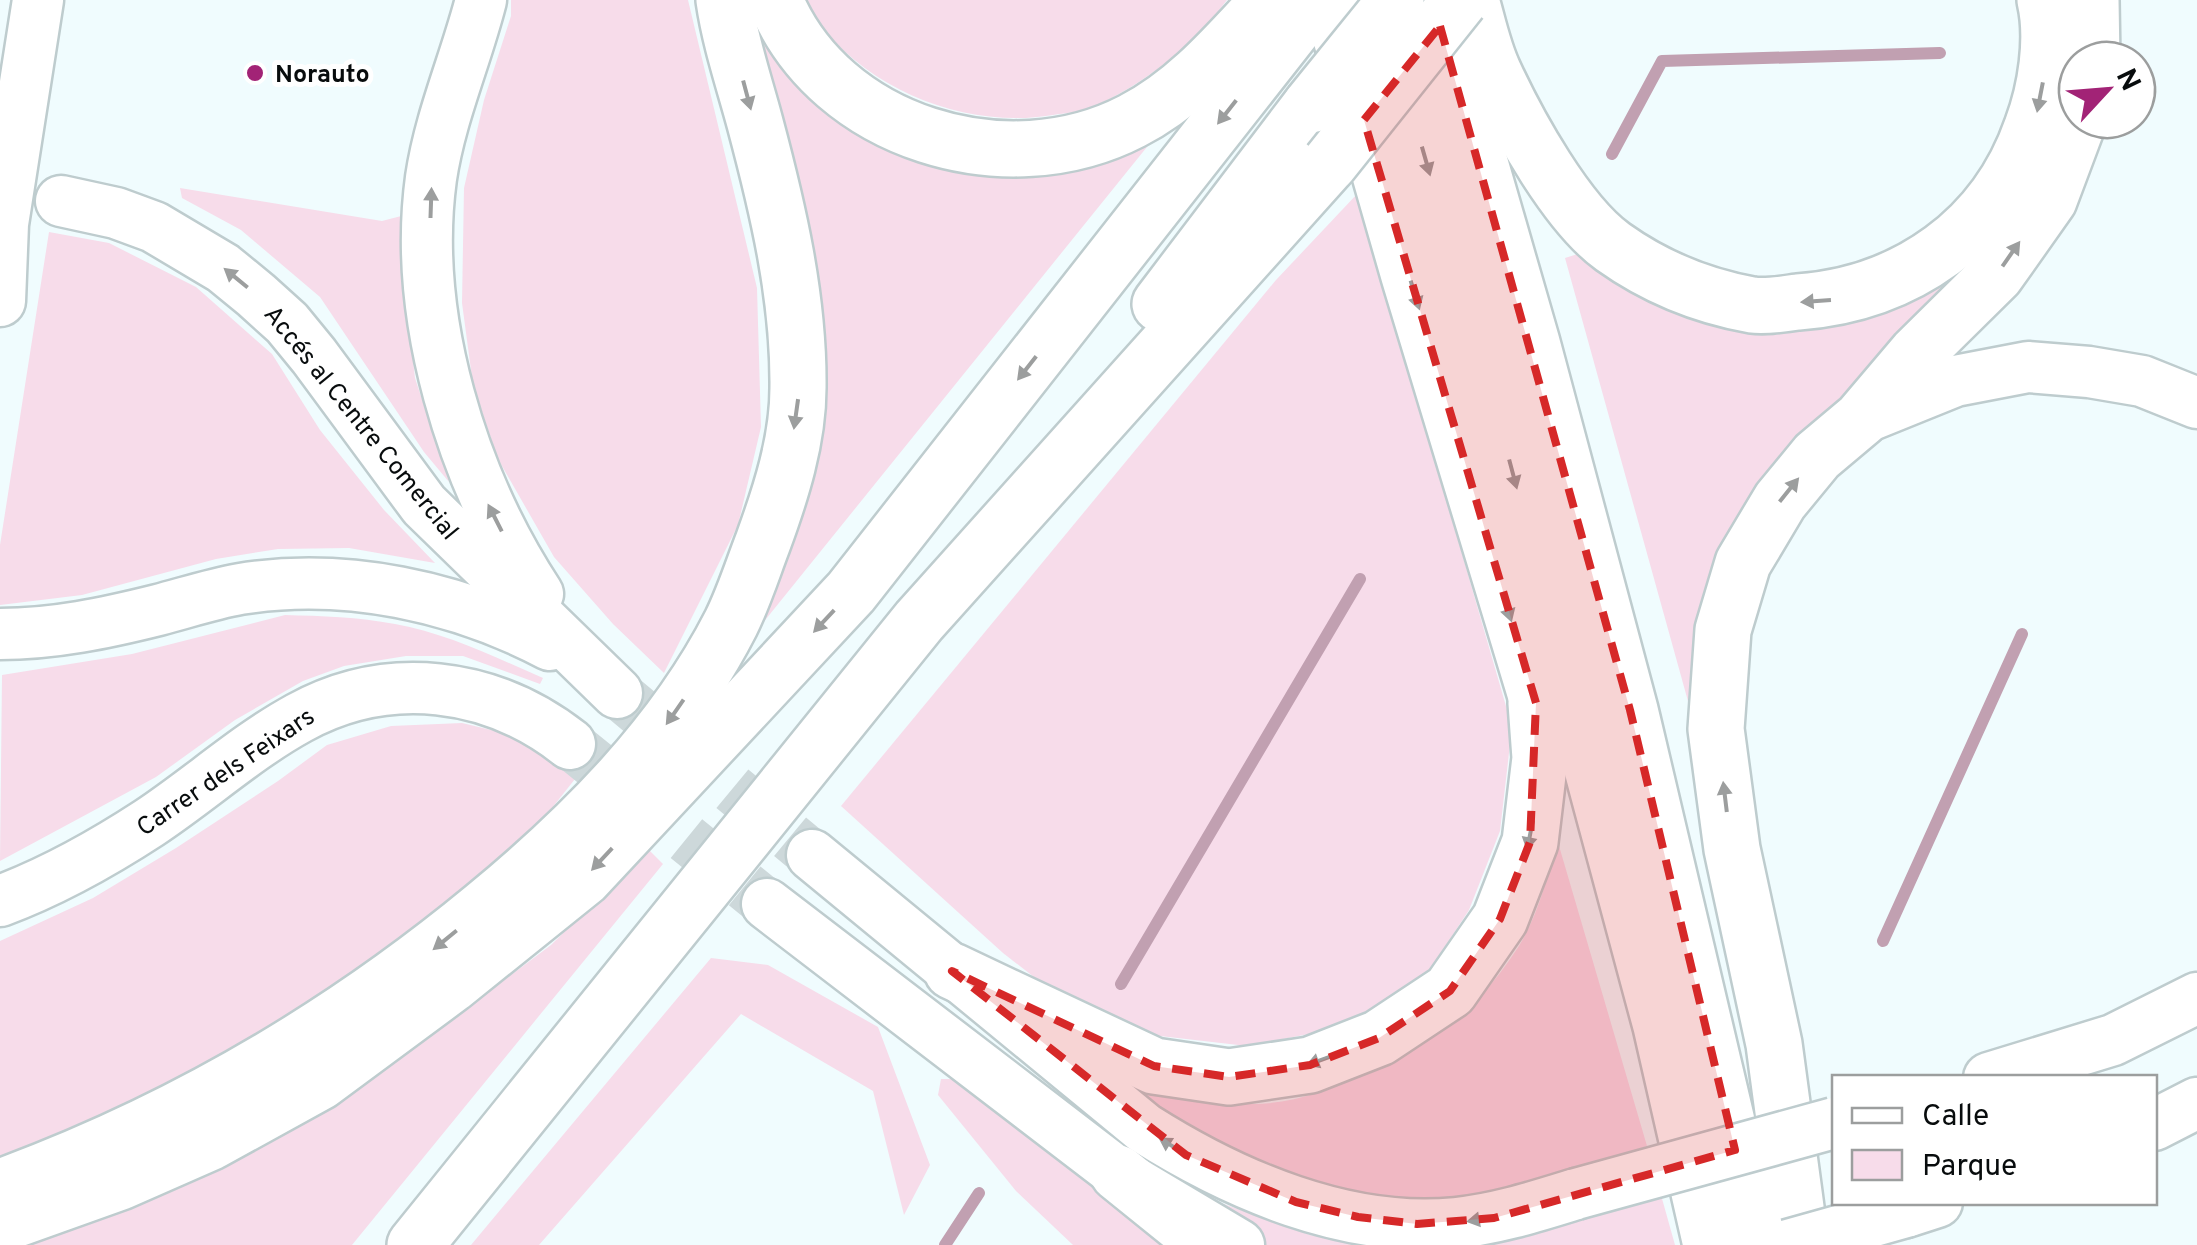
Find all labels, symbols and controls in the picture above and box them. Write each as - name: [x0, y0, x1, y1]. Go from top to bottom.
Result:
- north arrow: [2057, 40, 2157, 140]
- place label: Norauto: [275, 60, 370, 92]
- marker: Norauto: [244, 62, 266, 84]
- text: N: [2106, 63, 2147, 97]
- one-way arrow: [740, 79, 756, 110]
- one-way arrow: [2032, 81, 2048, 112]
- one-way arrow: [1218, 99, 1238, 125]
- one-way arrow: [1419, 146, 1434, 177]
- one-way arrow: [423, 186, 439, 218]
- one-way arrow: [2001, 240, 2020, 267]
- one-way arrow: [223, 268, 249, 289]
- one-way arrow: [1408, 281, 1423, 311]
- one-way arrow: [1800, 293, 1832, 309]
- street label: Accés al Centre Comercial: [255, 300, 464, 548]
- one-way arrow: [1017, 355, 1038, 381]
- one-way arrow: [787, 399, 803, 430]
- one-way arrow: [1506, 459, 1521, 490]
- one-way arrow: [1778, 477, 1799, 502]
- one-way arrow: [486, 503, 503, 532]
- one-way arrow: [1500, 592, 1515, 623]
- one-way arrow: [813, 609, 836, 633]
- one-way arrow: [665, 698, 685, 725]
- street label: Carrer dels Feixars: [131, 702, 322, 845]
- one-way arrow: [1717, 781, 1733, 813]
- one-way arrow: [1522, 819, 1537, 851]
- one-way arrow: [591, 847, 614, 871]
- one-way arrow: [433, 929, 458, 951]
- one-way arrow: [1306, 1054, 1336, 1069]
- legend: [1832, 1075, 2157, 1205]
- text: Calle: [1922, 1099, 1989, 1136]
- one-way arrow: [1159, 1137, 1186, 1155]
- text: Parque: [1922, 1149, 2017, 1186]
- one-way arrow: [1466, 1212, 1497, 1227]

